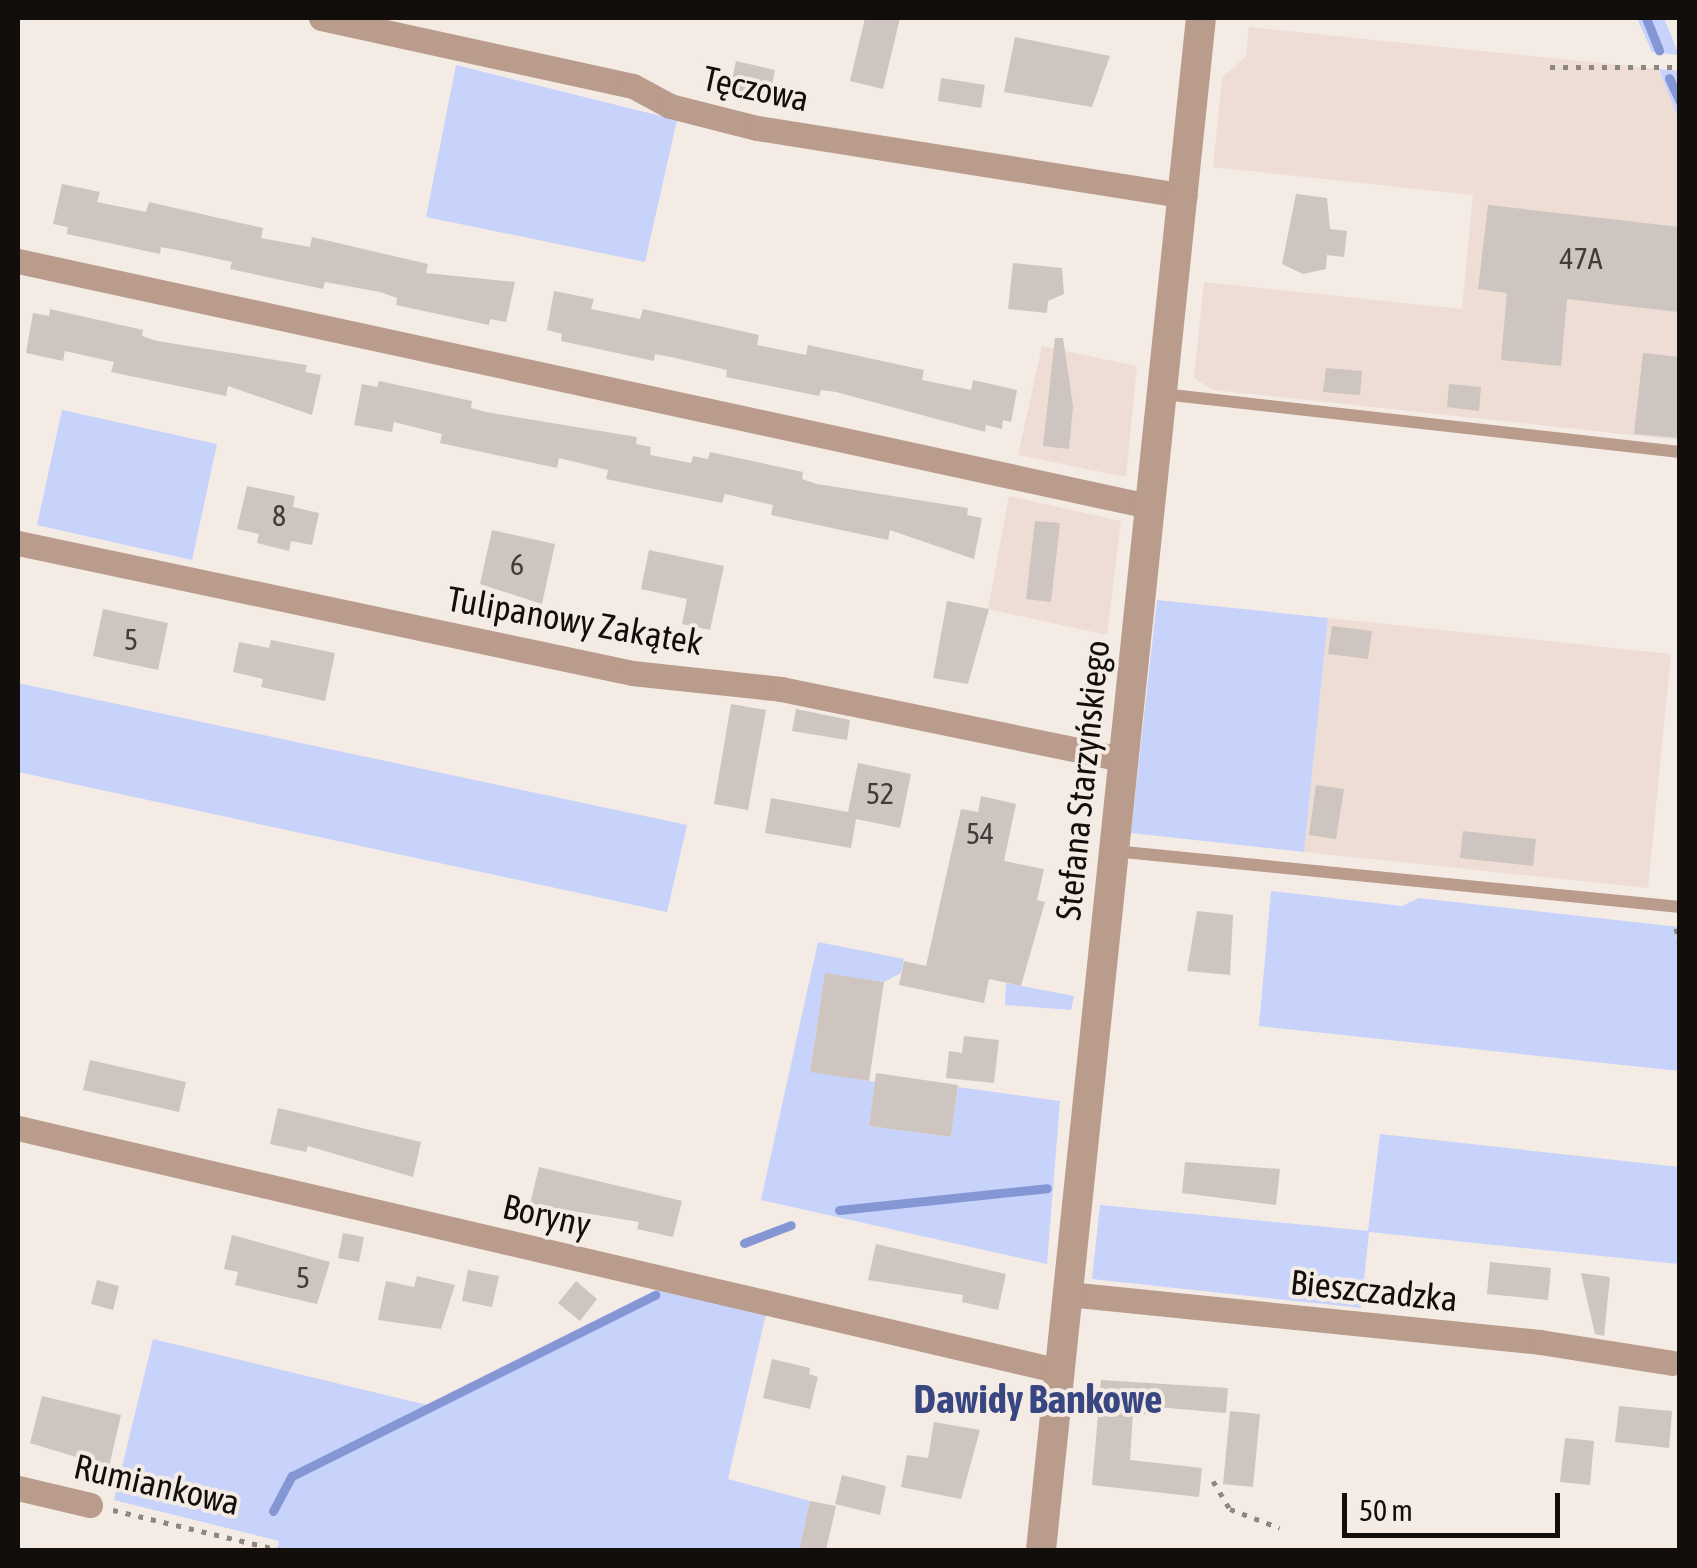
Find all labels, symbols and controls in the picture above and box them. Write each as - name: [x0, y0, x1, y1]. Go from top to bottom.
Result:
- street label: Tęczowa: [699, 56, 813, 120]
- house number: 47A: [1560, 240, 1602, 276]
- house number: 8: [272, 497, 286, 533]
- house number: 6: [510, 546, 524, 582]
- street label: Tulipanowy Zakątek: [444, 577, 706, 663]
- house number: 5: [124, 621, 138, 657]
- street label: Stefana Starzyńskiego: [1046, 638, 1118, 922]
- house number: 52: [866, 775, 894, 811]
- house number: 54: [966, 815, 994, 851]
- street label: Boryny: [499, 1185, 595, 1245]
- house number: 5: [296, 1259, 310, 1295]
- street label: Bieszczadzka: [1288, 1260, 1460, 1320]
- district label: Dawidy Bankowe: [914, 1375, 1162, 1423]
- street label: Rumiankowa: [70, 1445, 244, 1523]
- scale bar: [1347, 1473, 1564, 1535]
- text: 50 m: [1359, 1493, 1413, 1527]

